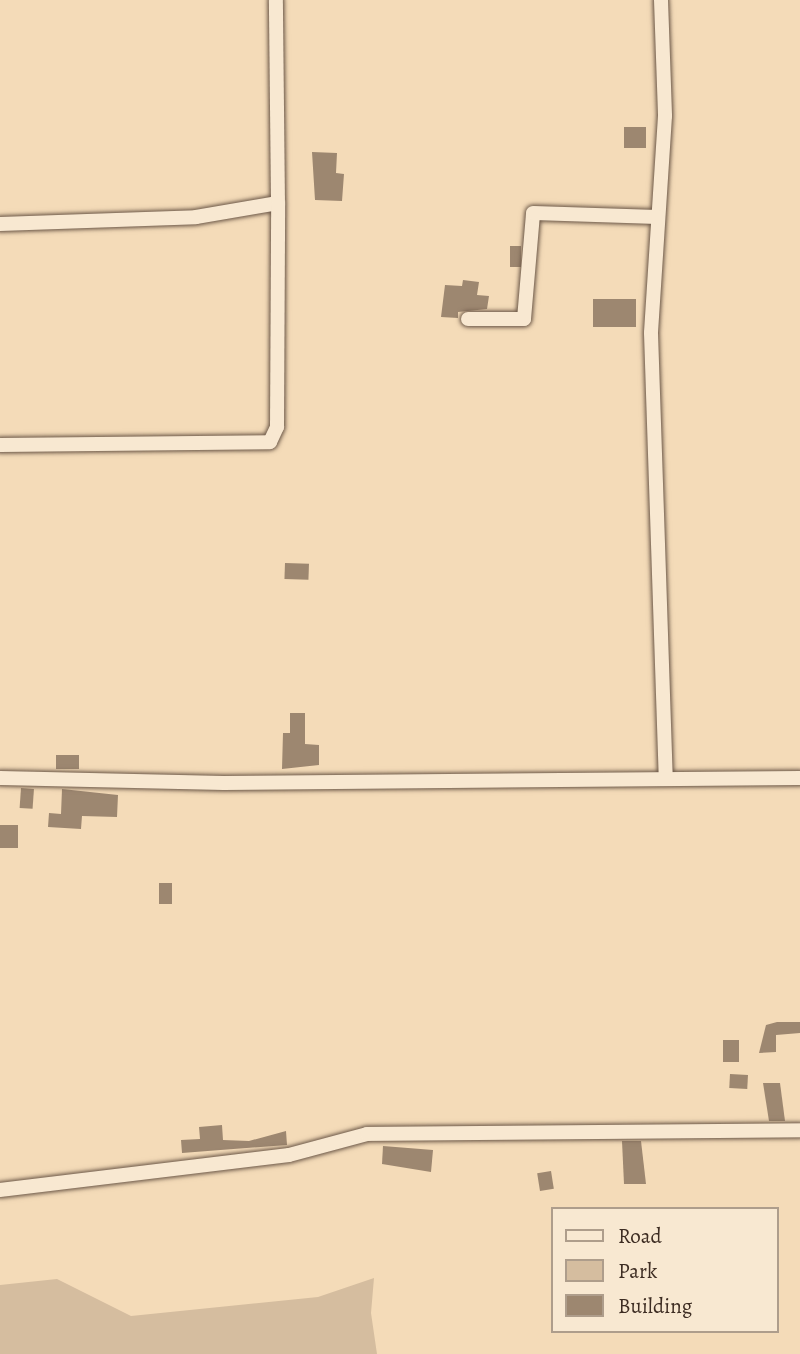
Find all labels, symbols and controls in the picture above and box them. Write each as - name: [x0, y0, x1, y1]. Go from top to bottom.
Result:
- legend: [552, 1207, 779, 1333]
- text: Road: [618, 1222, 662, 1250]
- text: Park: [618, 1257, 657, 1285]
- text: Building: [618, 1292, 692, 1320]

